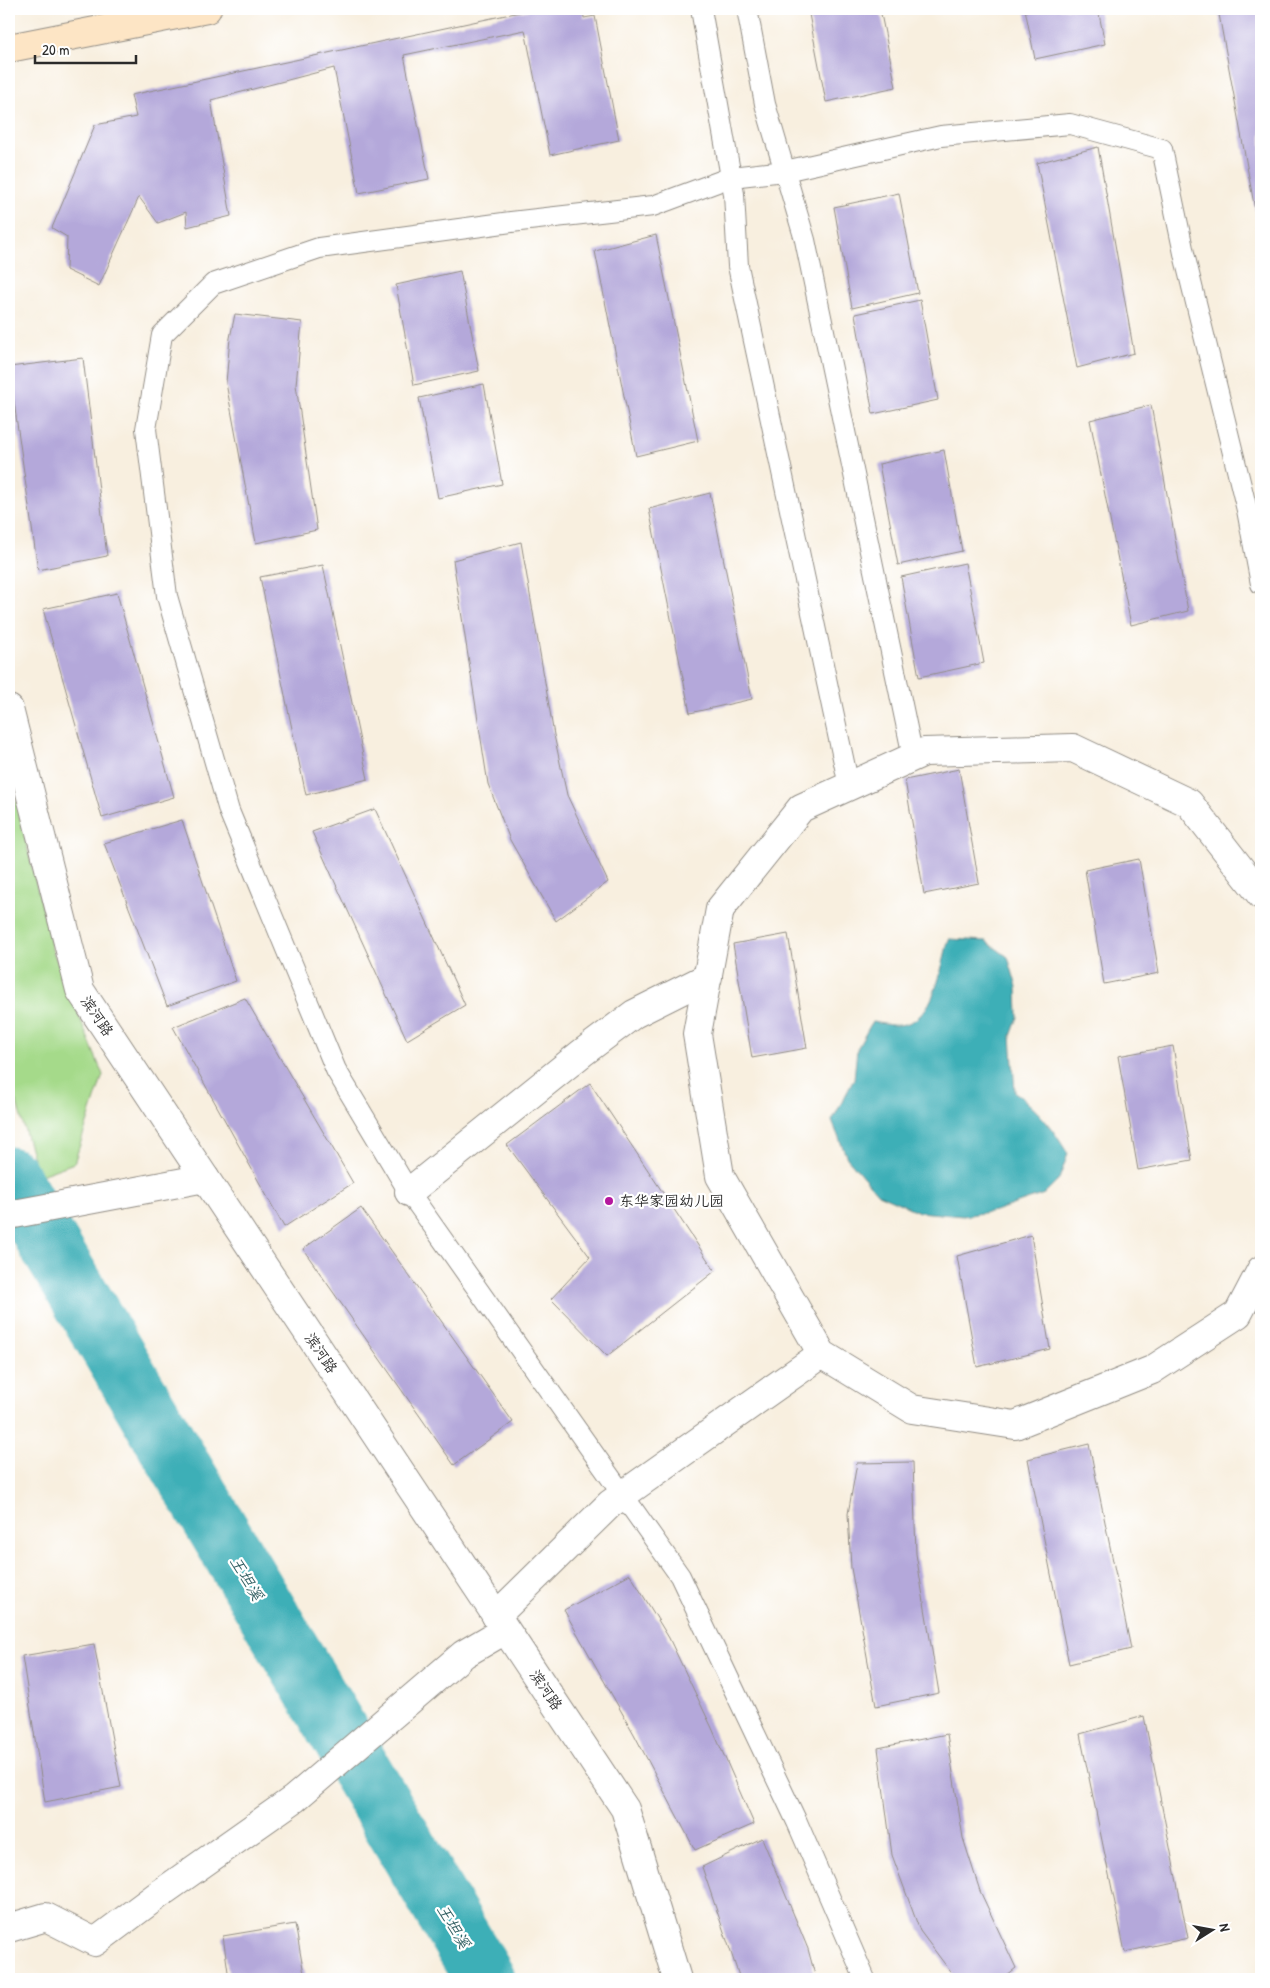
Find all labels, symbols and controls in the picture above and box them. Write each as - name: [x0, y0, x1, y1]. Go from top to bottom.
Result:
- scale bar: [35, 32, 136, 64]
- text: 20 m: [42, 39, 69, 60]
- street label: 滨河路: [76, 991, 119, 1040]
- place label: 东华家园幼儿园: [619, 1190, 724, 1211]
- marker: 东华家园幼儿园: [603, 1195, 615, 1207]
- street label: 滨河路: [300, 1328, 343, 1377]
- water label: 王坦溪: [225, 1552, 269, 1605]
- street label: 滨河路: [525, 1665, 568, 1714]
- water label: 王坦溪: [432, 1900, 476, 1953]
- north arrow: [1188, 1906, 1238, 1956]
- text: N: [1215, 1922, 1235, 1933]

